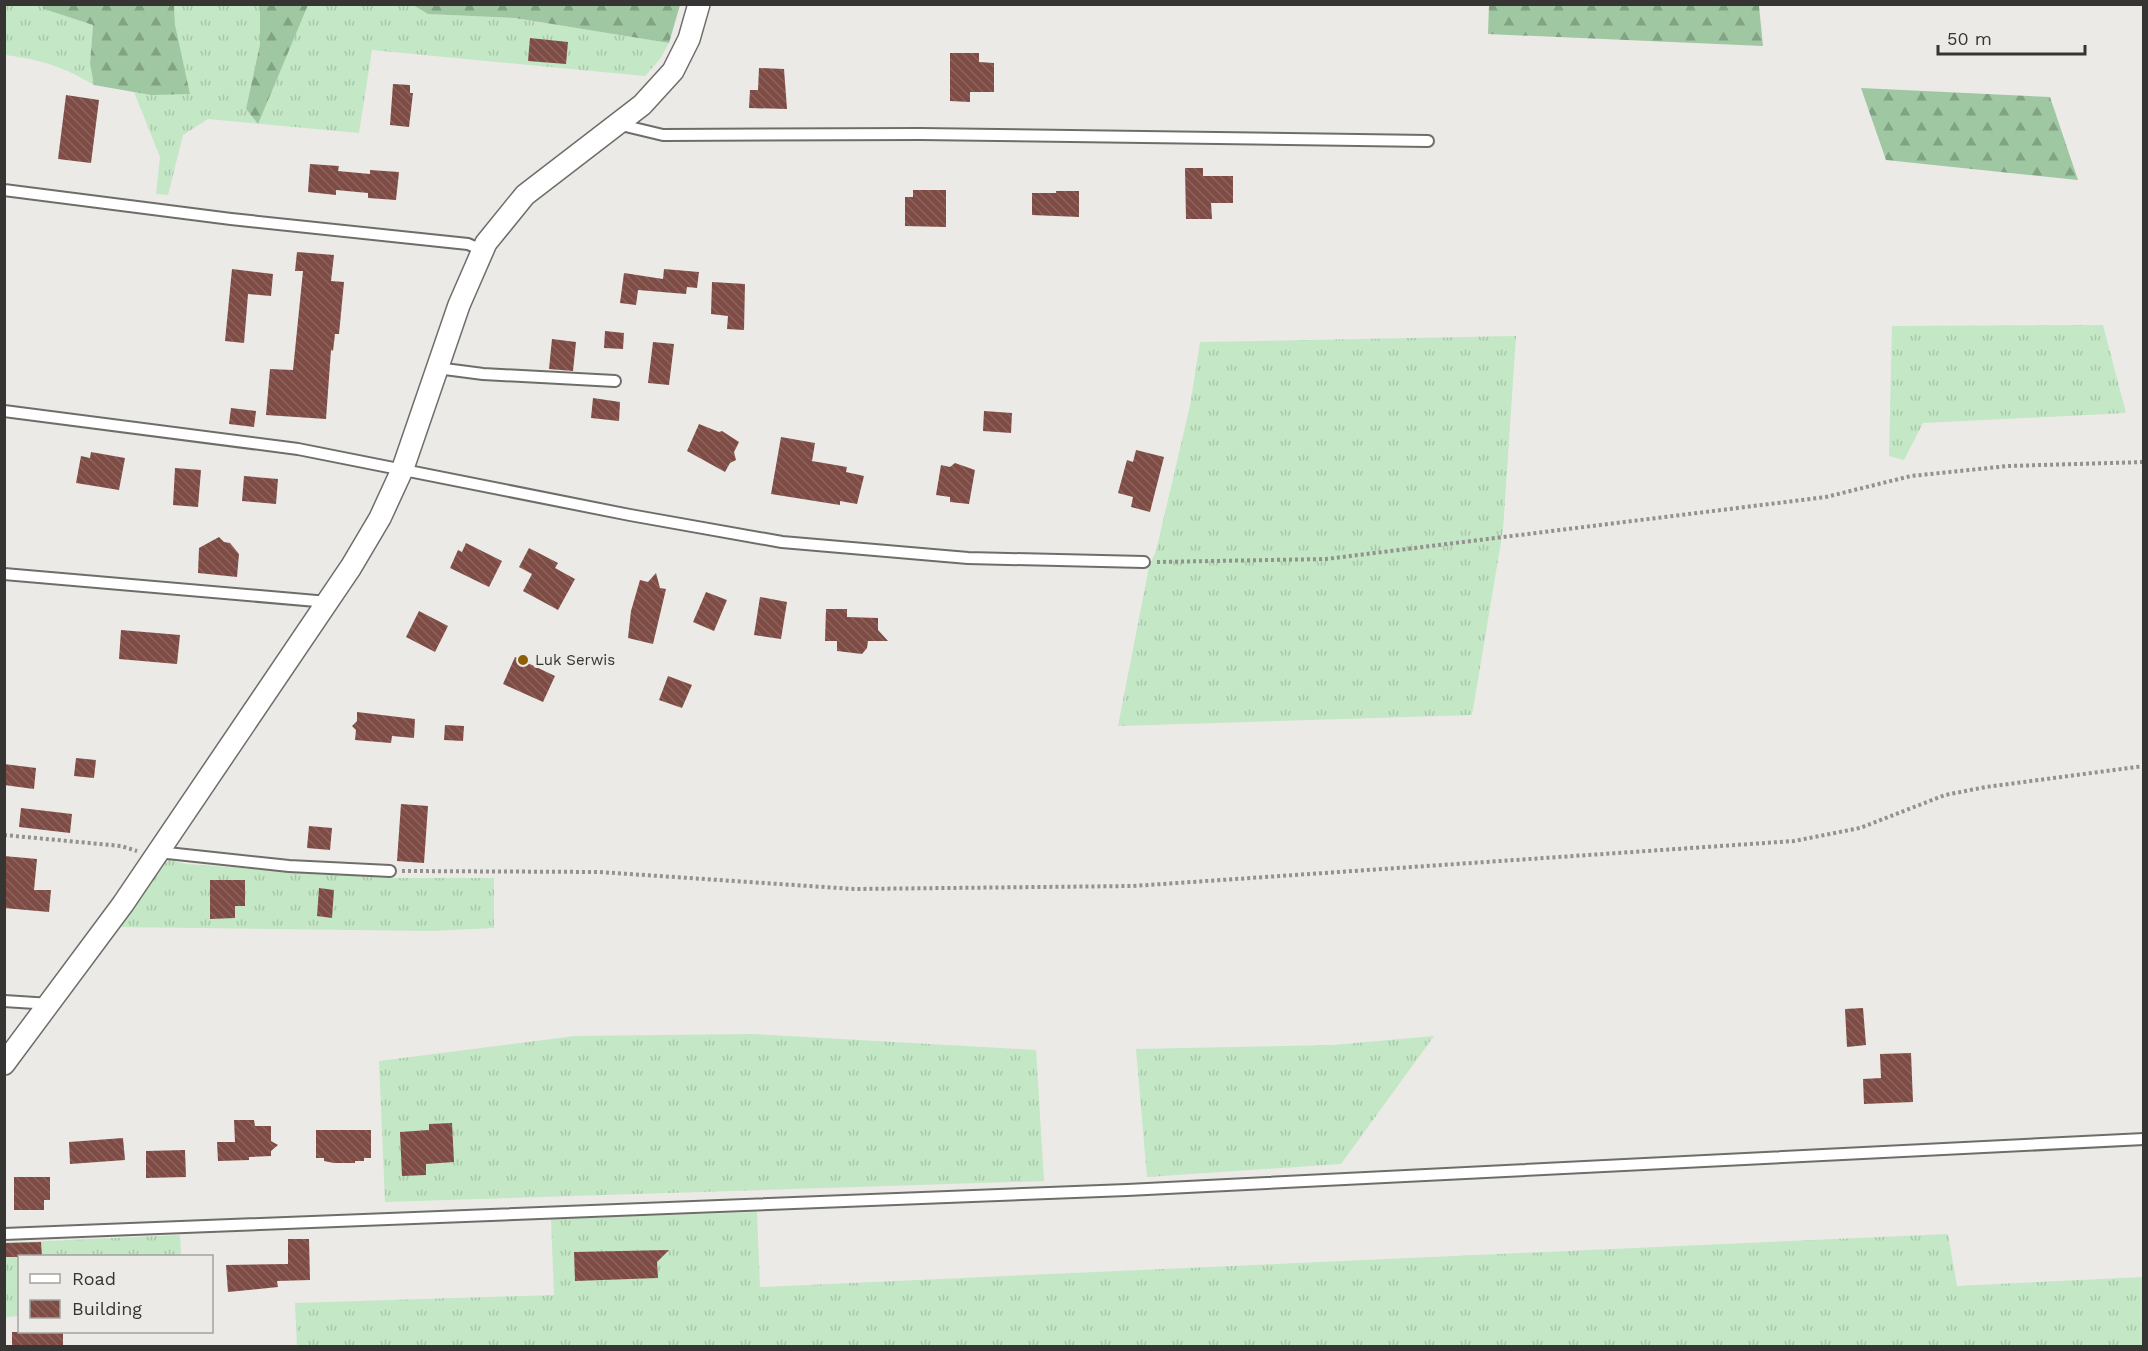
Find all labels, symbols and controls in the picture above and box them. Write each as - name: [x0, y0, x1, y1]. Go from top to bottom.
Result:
- scale bar: [1938, 18, 2085, 56]
- text: 50 m: [1947, 28, 1992, 49]
- place label: Luk Serwis: [535, 651, 615, 669]
- marker: Luk Serwis: [516, 653, 530, 667]
- legend: [18, 1255, 213, 1333]
- text: Road: [72, 1268, 116, 1289]
- text: Building: [72, 1298, 142, 1319]

